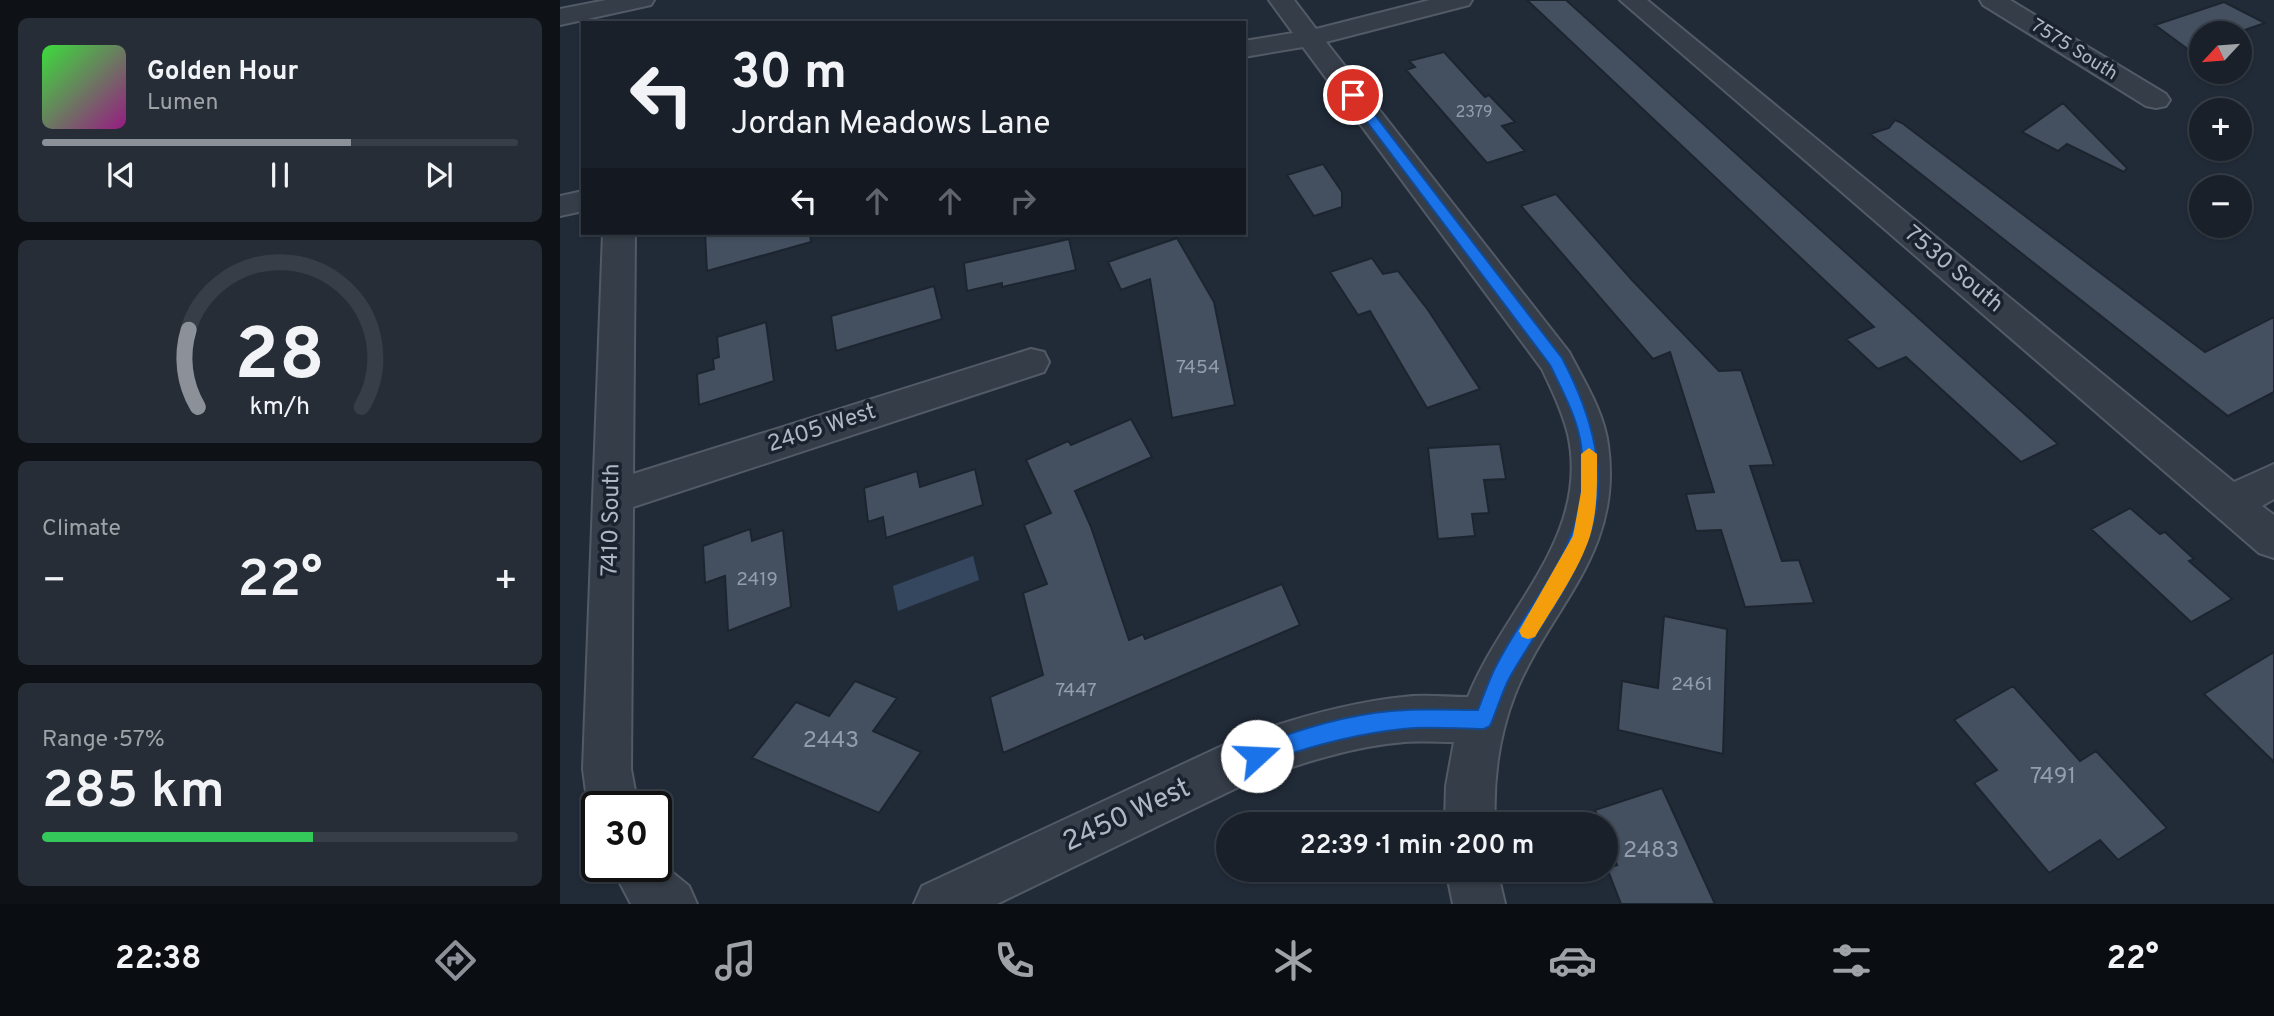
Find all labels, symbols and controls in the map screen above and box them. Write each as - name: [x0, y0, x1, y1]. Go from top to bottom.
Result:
- street label: 7575 South: [2026, 14, 2122, 86]
- north arrow: [2189, 21, 2252, 84]
- map controls: [2189, 21, 2252, 238]
- text: 30 m: [731, 44, 847, 106]
- icon: left: [616, 49, 707, 140]
- text: Golden Hour: [147, 56, 298, 89]
- pin: [1323, 65, 1383, 125]
- icon: arrive: [1334, 76, 1372, 114]
- text: Lumen: [147, 89, 218, 118]
- button: +: [2189, 98, 2252, 161]
- house number: 2379: [1455, 103, 1493, 123]
- text: Jordan Meadows Lane: [731, 105, 1050, 145]
- icon: previous: [102, 156, 140, 194]
- icon: pause: [261, 156, 299, 194]
- icon: next: [420, 156, 458, 194]
- button: −: [2189, 175, 2252, 238]
- icon: left: [785, 182, 823, 220]
- icon: ahead: [858, 182, 896, 220]
- icon: ahead: [931, 182, 969, 220]
- icon: right: [1004, 182, 1042, 220]
- street label: 7530 South: [1898, 220, 2008, 320]
- text: 28: [235, 314, 325, 406]
- house number: 7454: [1176, 356, 1220, 380]
- text: km/h: [250, 392, 310, 424]
- street label: 2405 West: [764, 398, 880, 460]
- street label: 7410 South: [597, 463, 627, 577]
- text: Climate: [42, 515, 121, 544]
- text: 22°: [237, 549, 323, 615]
- text: −: [42, 558, 67, 607]
- text: +: [493, 558, 518, 607]
- house number: 2419: [736, 568, 778, 592]
- house number: 2461: [1671, 673, 1713, 697]
- house number: 7447: [1055, 679, 1097, 703]
- position arrow: [1220, 719, 1294, 793]
- text: Range · 57%: [42, 726, 165, 755]
- house number: 2443: [803, 727, 859, 756]
- text: 285 km: [42, 760, 225, 826]
- house number: 7491: [2030, 763, 2076, 792]
- street label: 2450 West: [1057, 771, 1197, 861]
- speed limit sign: 30: [581, 791, 672, 882]
- text: 22:39 · 1 min · 200 m: [1300, 830, 1534, 863]
- house number: 2483: [1623, 837, 1679, 866]
- icon: directions: [431, 936, 480, 985]
- icon: music: [711, 936, 760, 985]
- icon: phone: [990, 936, 1039, 985]
- icon: climate: [1269, 936, 1318, 985]
- icon: car: [1548, 936, 1597, 985]
- icon: filters: [1827, 936, 1876, 985]
- text: 22:38: [115, 940, 201, 980]
- text: 22°: [2106, 940, 2159, 980]

